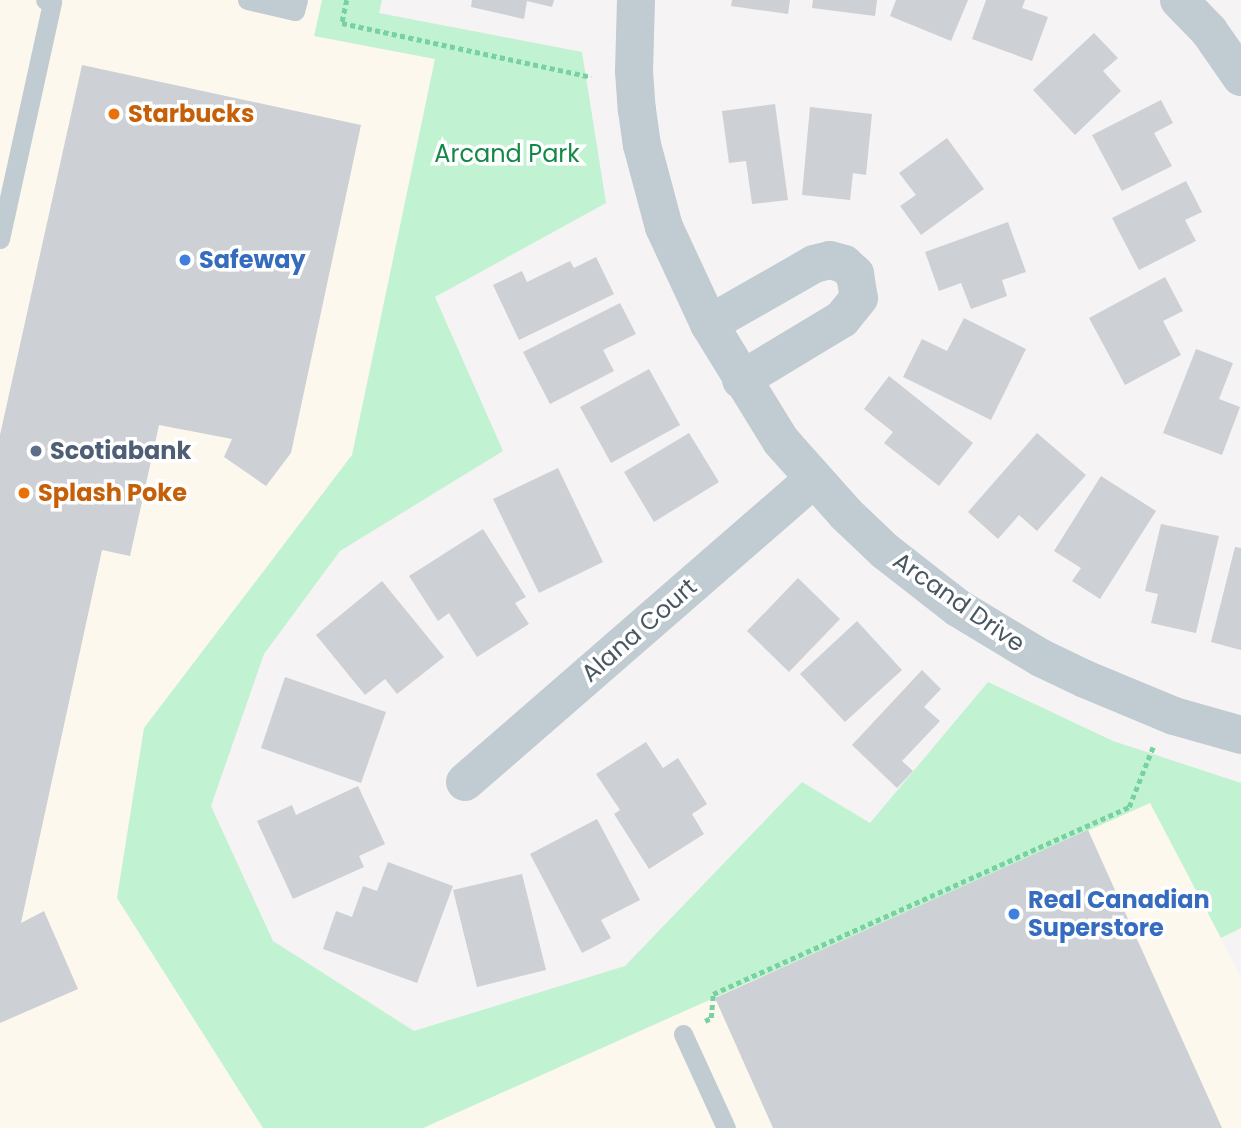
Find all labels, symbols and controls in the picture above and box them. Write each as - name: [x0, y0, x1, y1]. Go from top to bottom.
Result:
- place label: Starbucks: [128, 100, 254, 128]
- marker: Starbucks: [106, 106, 122, 122]
- park label: Arcand Park: [434, 140, 580, 168]
- place label: Safeway: [199, 246, 306, 274]
- marker: Safeway: [177, 252, 193, 268]
- place label: Scotiabank: [50, 437, 191, 465]
- marker: Scotiabank: [28, 443, 44, 459]
- place label: Splash Poke: [38, 479, 187, 507]
- marker: Splash Poke: [16, 485, 32, 501]
- street label: Arcand Drive: [888, 546, 1030, 658]
- street label: Alana Court: [576, 572, 702, 688]
- place label: Real Canadian Superstore: [1028, 886, 1210, 942]
- marker: Real Canadian Superstore: [1006, 906, 1022, 922]

